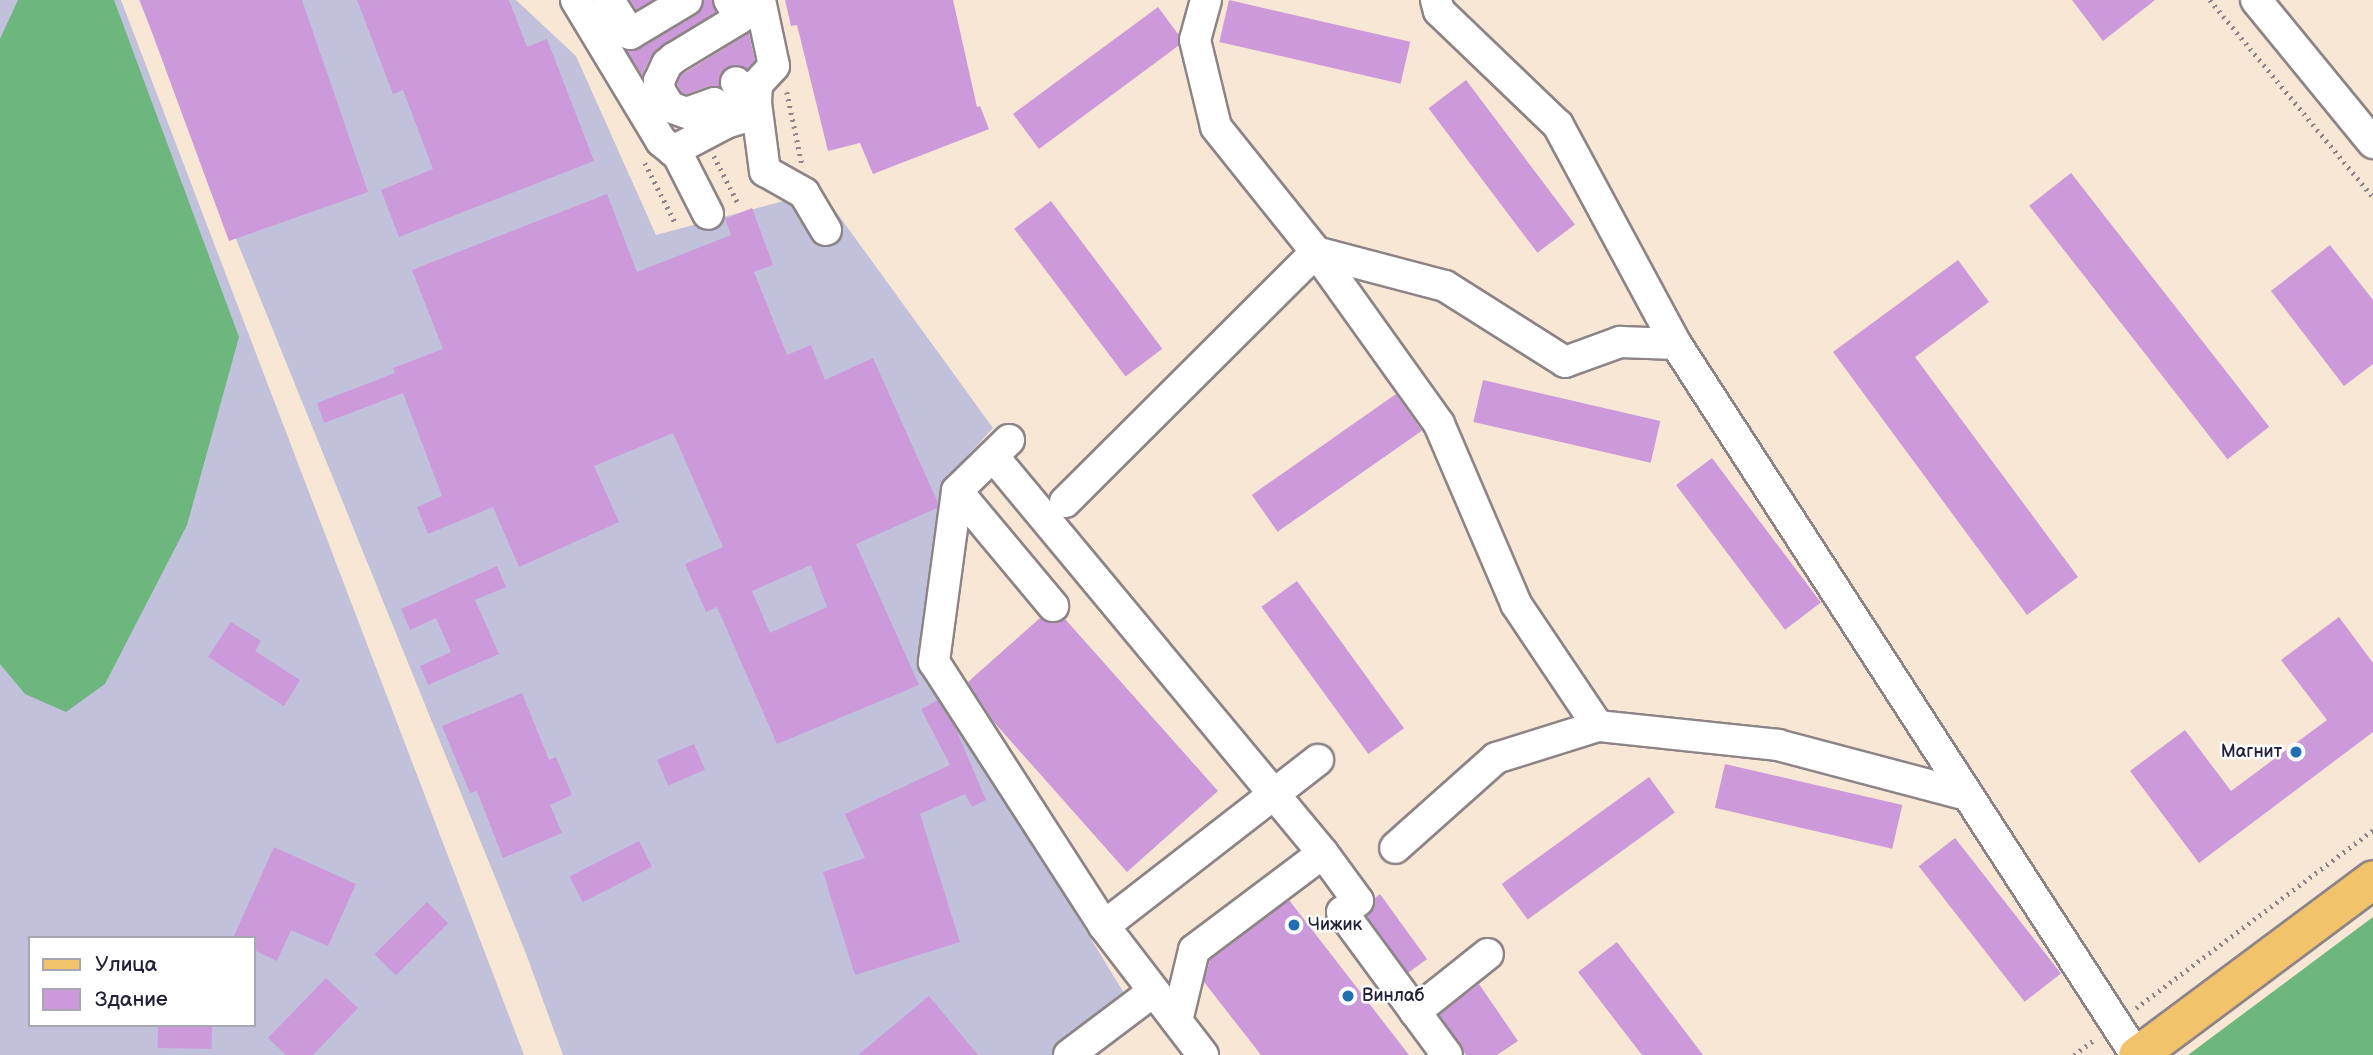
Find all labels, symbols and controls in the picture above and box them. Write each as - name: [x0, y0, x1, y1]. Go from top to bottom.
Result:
- place label: Магнит: [2221, 741, 2282, 763]
- marker: Магнит: [2288, 744, 2304, 760]
- place label: Чижик: [1308, 914, 1362, 936]
- marker: Чижик: [1286, 917, 1302, 933]
- legend: [28, 936, 256, 1027]
- text: Улица: [95, 952, 157, 977]
- place label: Винлаб: [1362, 985, 1424, 1007]
- text: Здание: [95, 987, 168, 1012]
- marker: Винлаб: [1340, 988, 1356, 1004]

